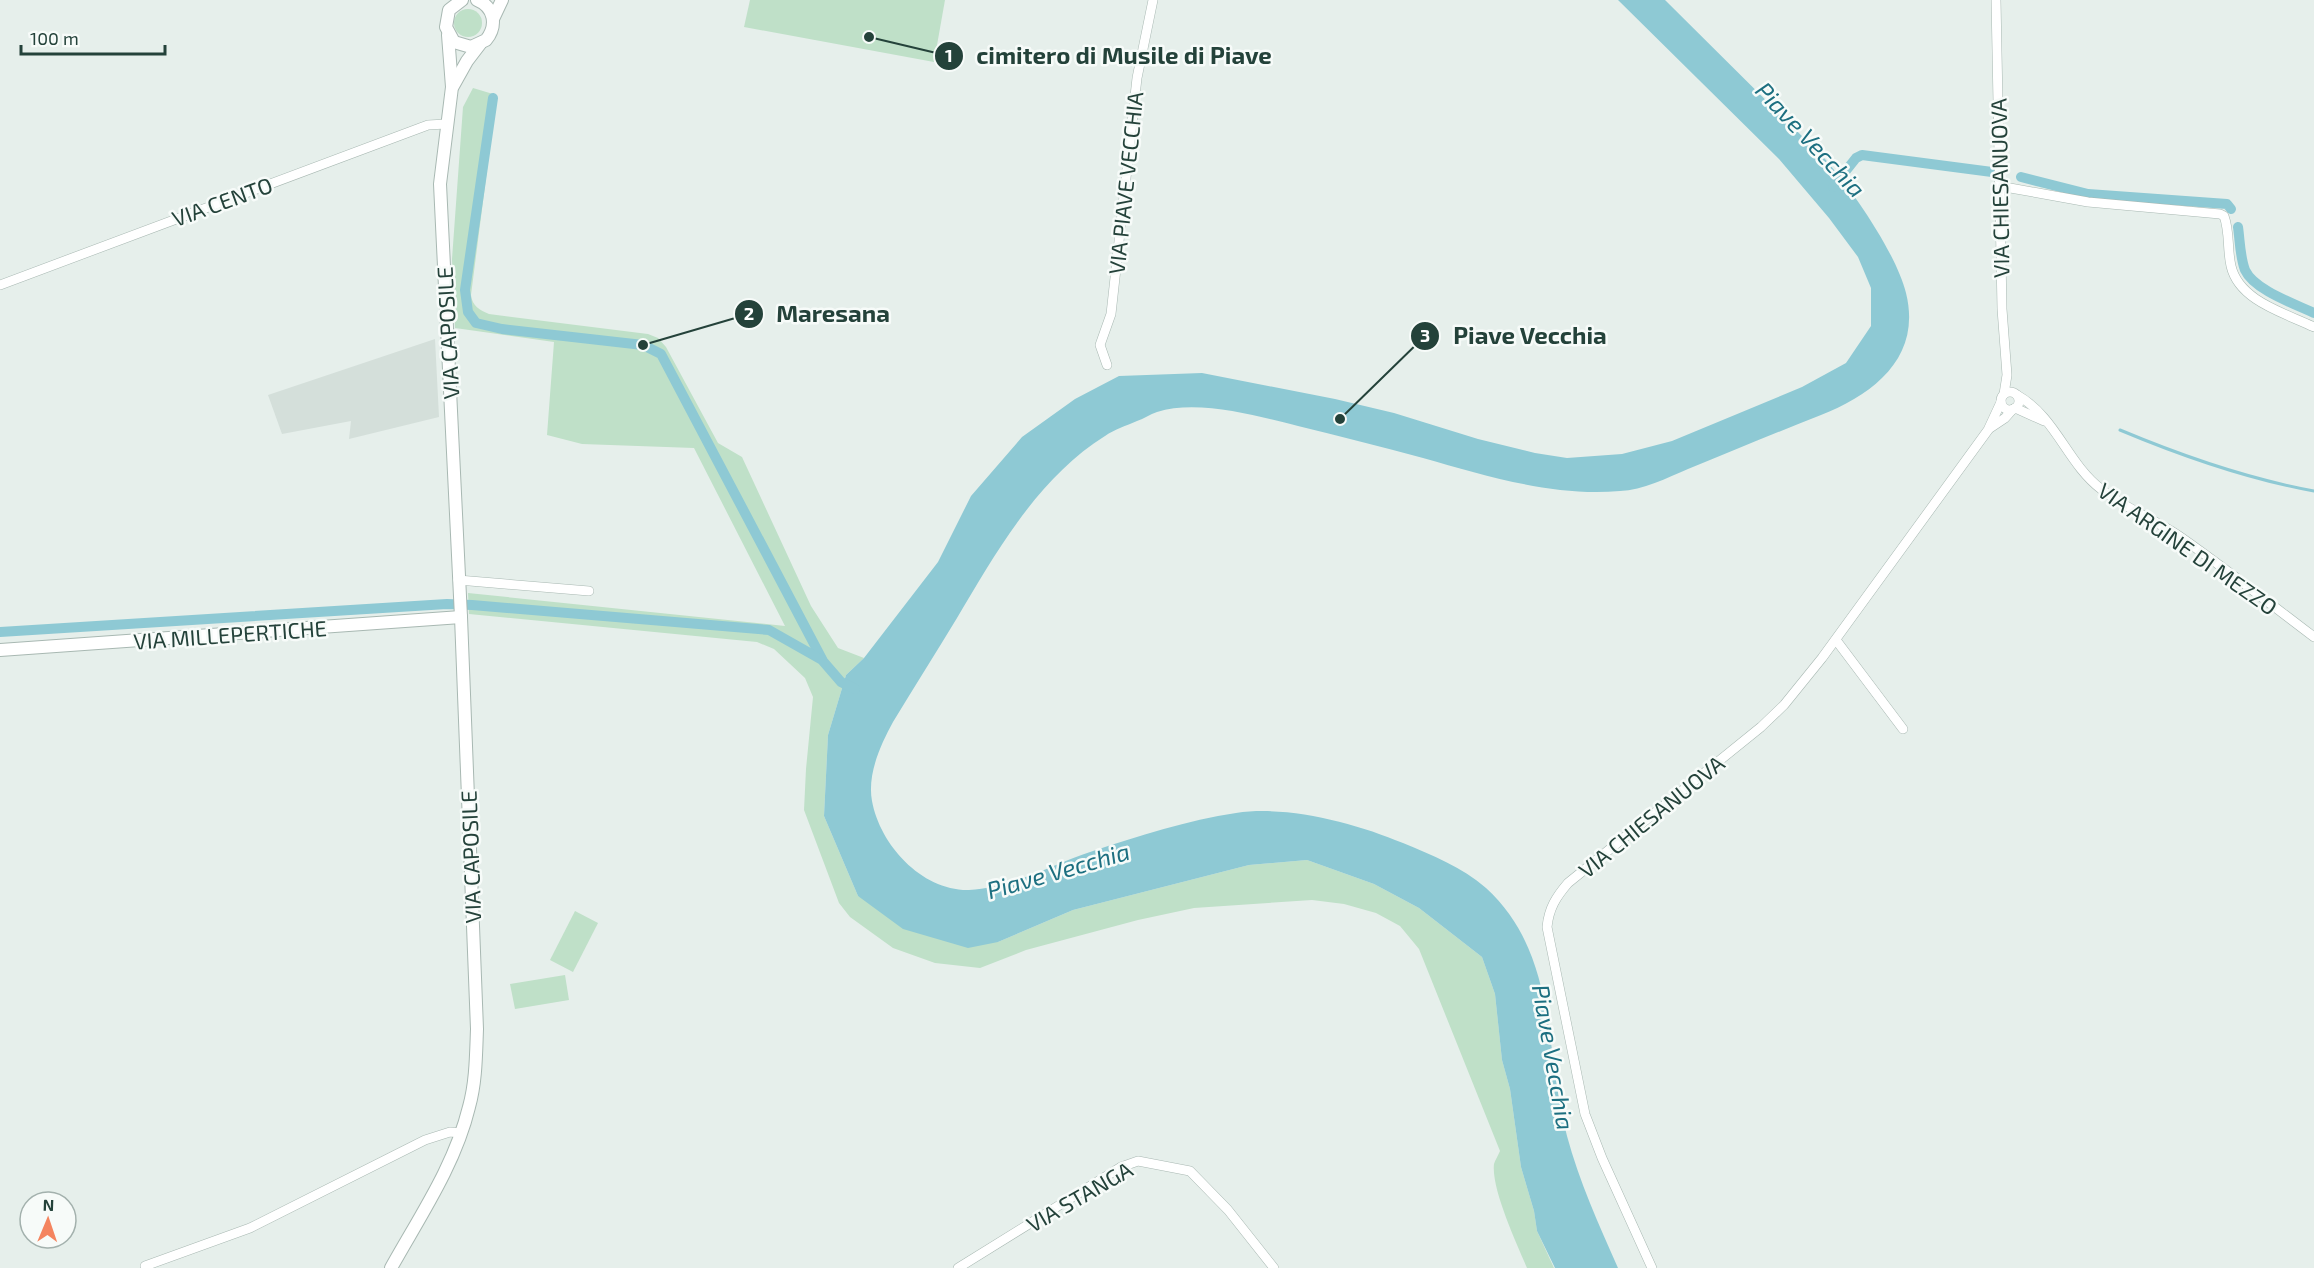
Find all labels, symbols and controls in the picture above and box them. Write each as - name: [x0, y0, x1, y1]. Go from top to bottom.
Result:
- scale bar: [21, 18, 165, 56]
- text: 100 m: [30, 27, 79, 49]
- callout: cimitero di Musile di Piave: [934, 35, 1284, 77]
- text: cimitero di Musile di Piave: [976, 40, 1272, 69]
- text: 1: [945, 44, 953, 66]
- water label: Piave Vecchia: [1750, 75, 1872, 203]
- street label: VIA PIAVE VECCHIA: [1102, 90, 1148, 276]
- street label: VIA CHIESANUOVA: [1984, 98, 2014, 278]
- street label: VIA CENTO: [168, 171, 276, 231]
- street label: VIA CAPOSILE: [431, 266, 463, 400]
- callout: Maresana: [734, 293, 902, 335]
- text: Maresana: [776, 298, 890, 327]
- text: 2: [744, 302, 754, 324]
- callout: Piave Vecchia: [1410, 315, 1619, 357]
- text: Piave Vecchia: [1453, 320, 1607, 349]
- text: 3: [1420, 324, 1430, 346]
- street label: VIA ARGINE DI MEZZO: [2093, 476, 2283, 620]
- street label: VIA MILLEPERTICHE: [132, 614, 328, 654]
- street label: VIA CHIESANUOVA: [1573, 749, 1729, 883]
- street label: VIA CAPOSILE: [455, 790, 485, 924]
- water label: Piave Vecchia: [983, 836, 1133, 904]
- water label: Piave Vecchia: [1527, 982, 1581, 1132]
- street label: VIA STANGA: [1022, 1155, 1137, 1237]
- north arrow: [18, 1190, 78, 1250]
- text: N: [42, 1195, 55, 1214]

